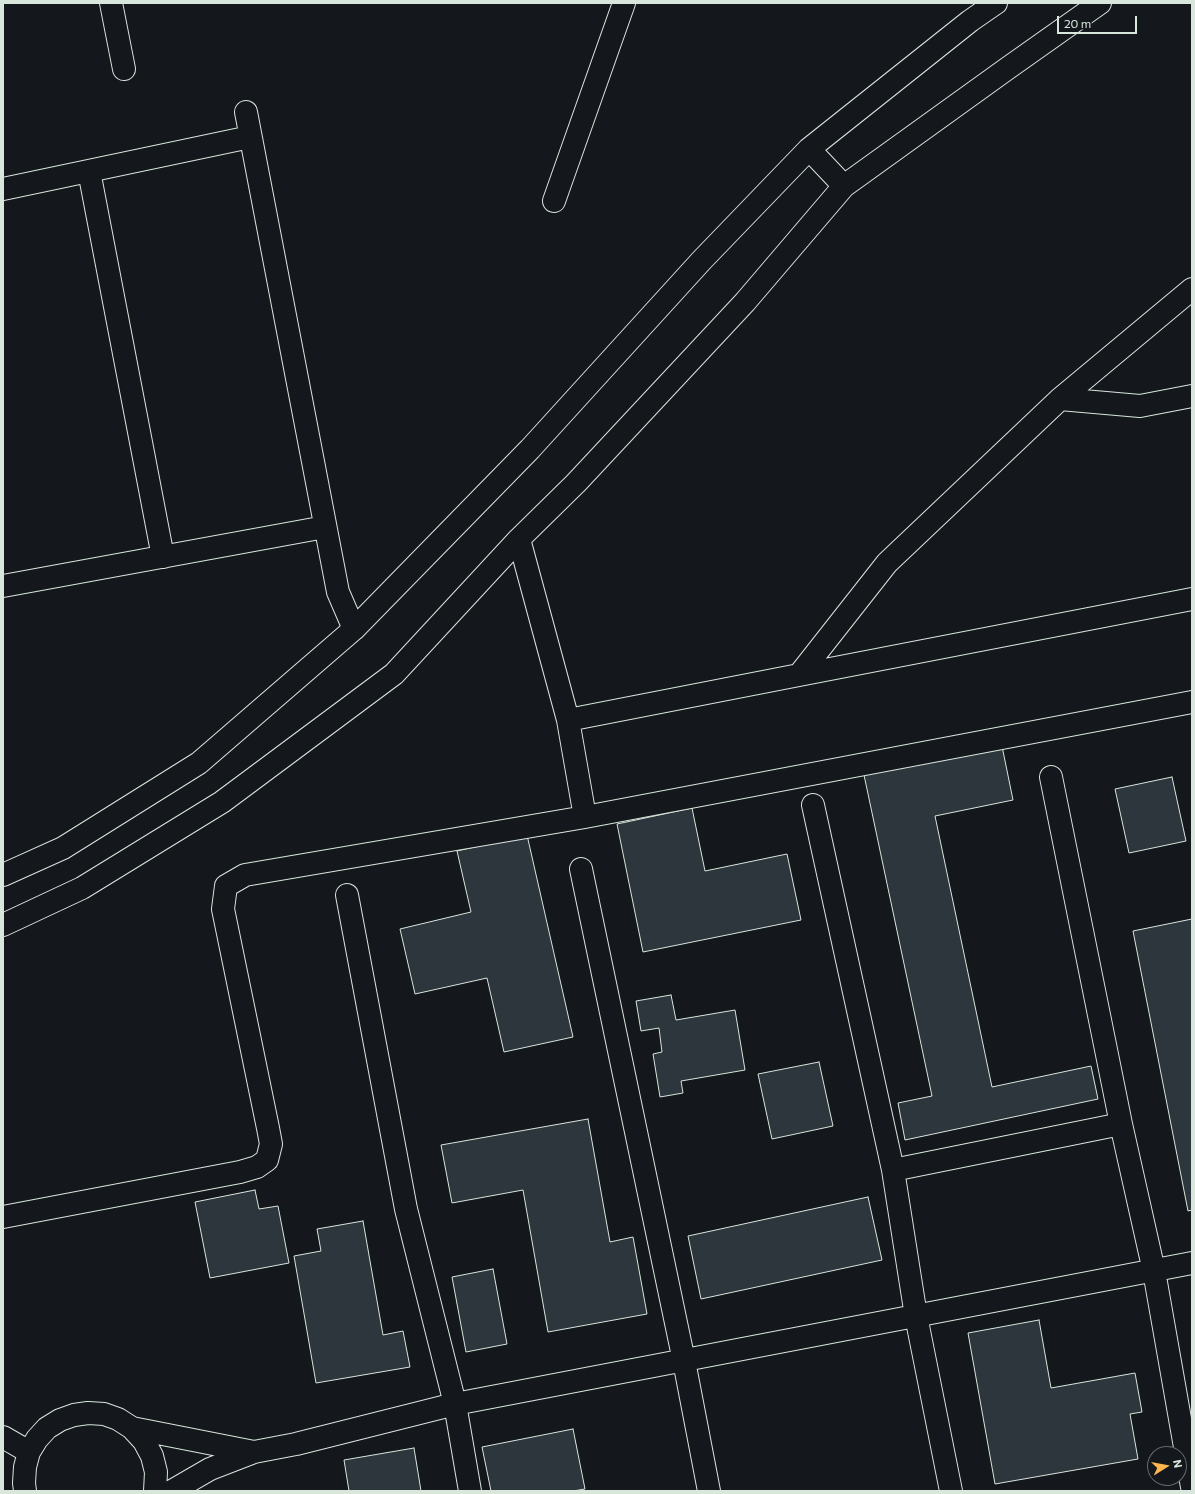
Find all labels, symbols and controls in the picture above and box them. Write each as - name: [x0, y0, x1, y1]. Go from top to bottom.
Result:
- scale bar: [1059, 8, 1139, 34]
- text: 20 m: [1064, 16, 1091, 30]
- north arrow: [1147, 1446, 1187, 1486]
- text: N: [1171, 1459, 1185, 1469]

